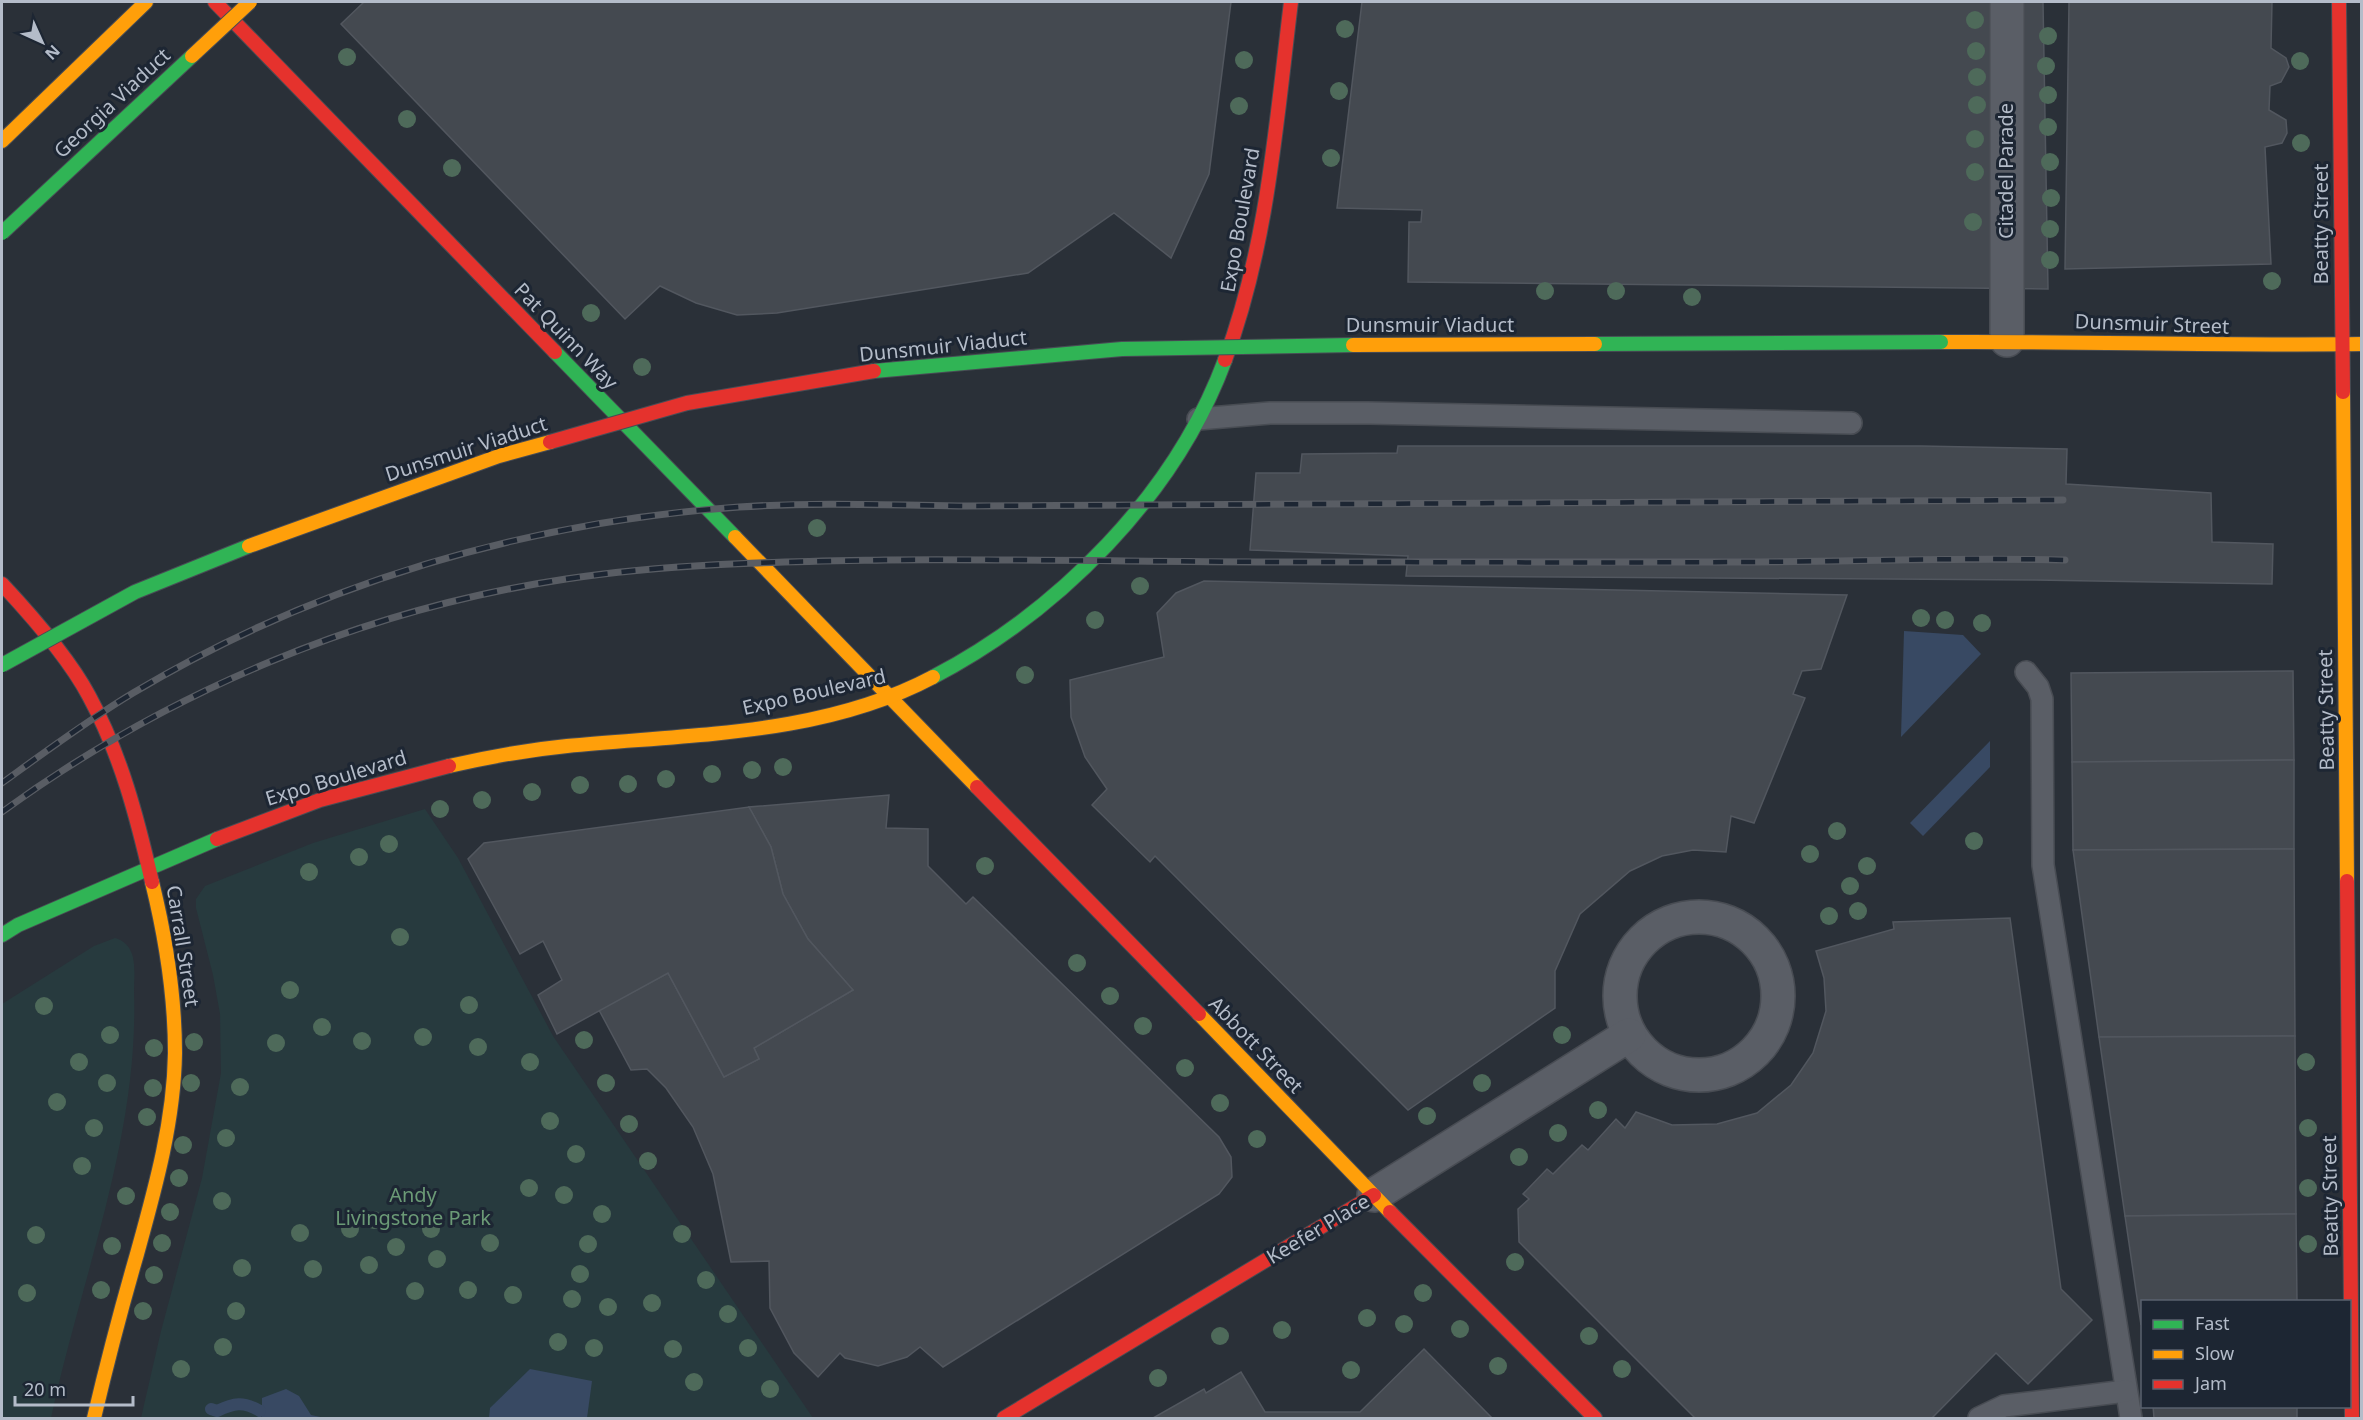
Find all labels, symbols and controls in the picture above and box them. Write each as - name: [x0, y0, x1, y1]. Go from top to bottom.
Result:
- north arrow: [12, 12, 72, 72]
- text: N: [40, 40, 65, 65]
- street label: Georgia Viaduct: [48, 42, 176, 164]
- street label: Citadel Parade: [1992, 103, 2019, 239]
- street label: Expo Boulevard: [1214, 146, 1266, 294]
- street label: Beatty Street: [2307, 163, 2334, 285]
- street label: Pat Quinn Way: [509, 276, 625, 395]
- street label: Dunsmuir Street: [2074, 307, 2230, 340]
- street label: Dunsmuir Viaduct: [1346, 311, 1514, 338]
- street label: Dunsmuir Viaduct: [858, 323, 1028, 368]
- street label: Dunsmuir Viaduct: [382, 410, 550, 487]
- street label: Beatty Street: [2311, 649, 2340, 771]
- street label: Expo Boulevard: [740, 662, 888, 721]
- street label: Expo Boulevard: [262, 743, 410, 812]
- street label: Carrall Street: [161, 883, 206, 1009]
- street label: Abbott Street: [1203, 990, 1309, 1099]
- street label: Beatty Street: [2315, 1135, 2344, 1257]
- park label: Andy Livingstone Park: [335, 1181, 491, 1231]
- street label: Keefer Place: [1261, 1187, 1374, 1270]
- legend: [2141, 1300, 2351, 1408]
- text: Fast: [2195, 1311, 2230, 1335]
- text: Slow: [2195, 1341, 2234, 1365]
- scale bar: [15, 1369, 134, 1407]
- text: Jam: [2193, 1371, 2227, 1395]
- text: 20 m: [24, 1377, 66, 1401]

